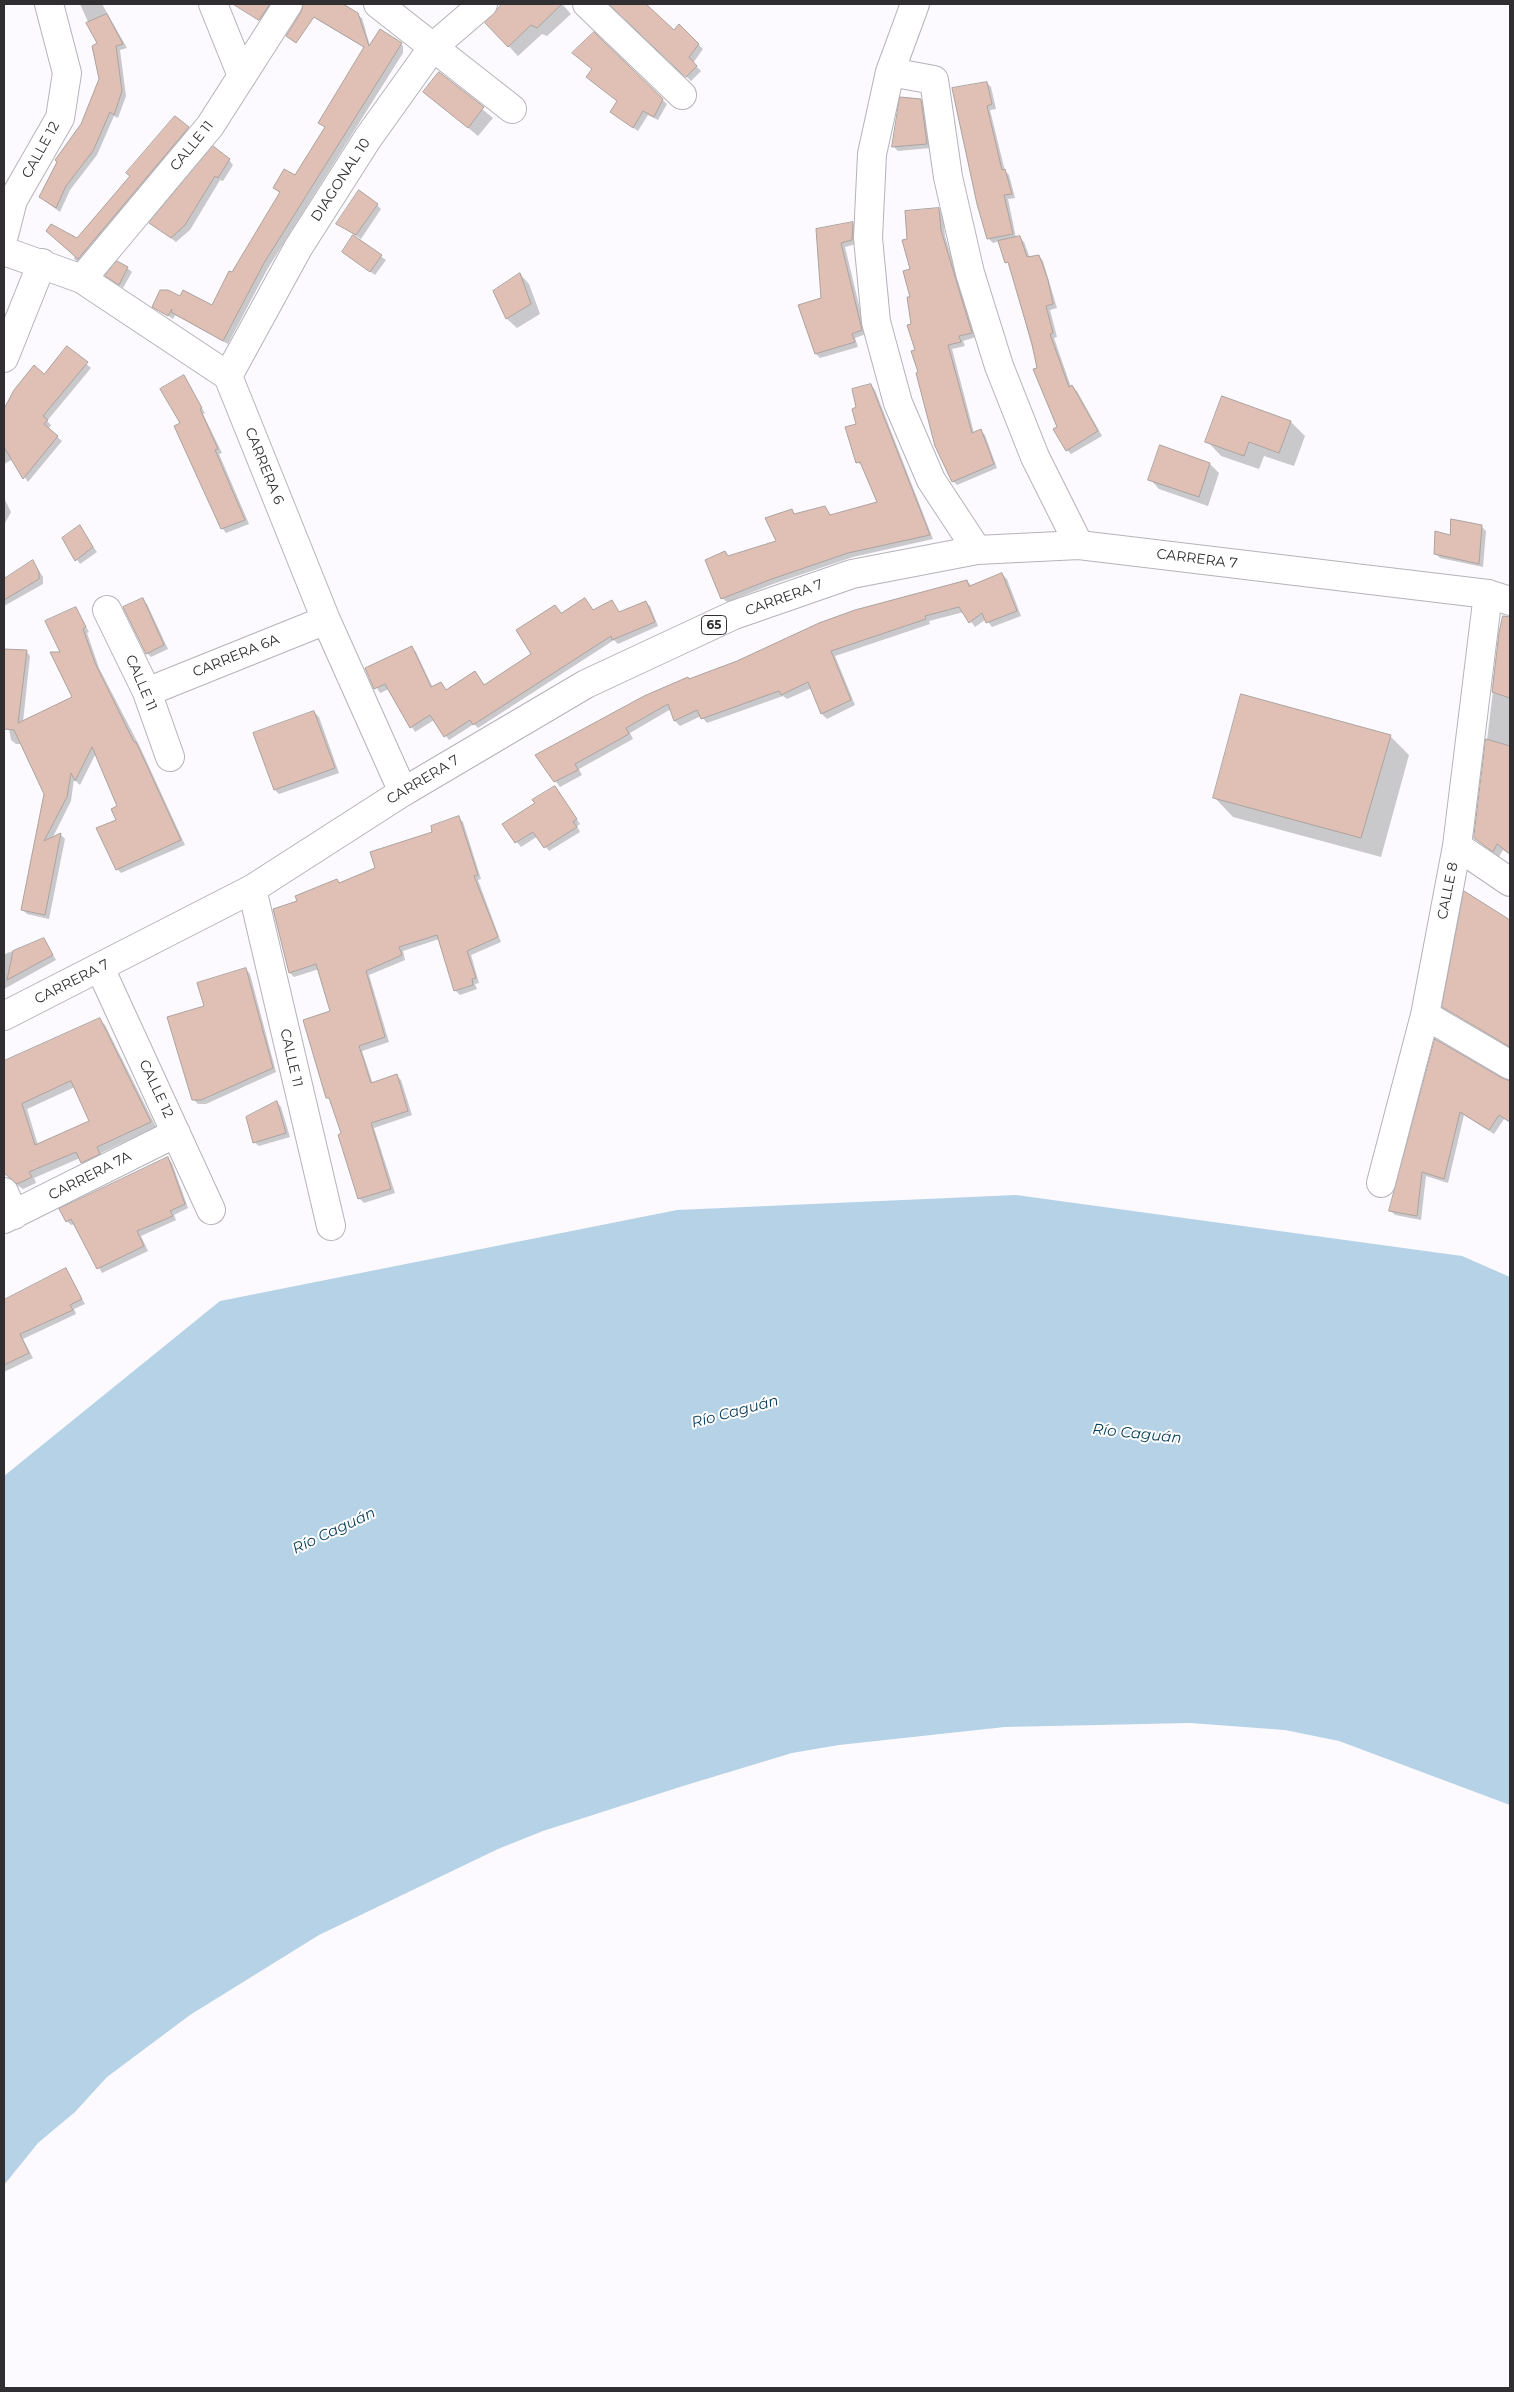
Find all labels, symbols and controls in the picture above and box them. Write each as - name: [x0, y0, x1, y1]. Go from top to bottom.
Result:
- street label: CALLE 11: [167, 118, 217, 174]
- street label: CALLE 12: [19, 119, 63, 181]
- street label: DIAGONAL 10: [308, 135, 374, 225]
- street label: CARRERA 6: [241, 425, 287, 507]
- street label: CARRERA 7: [1156, 546, 1238, 572]
- street label: CARRERA 7: [743, 576, 825, 620]
- road number: 65: [702, 616, 726, 634]
- street label: CARRERA 6A: [190, 631, 282, 681]
- street label: CALLE 11: [122, 652, 160, 714]
- street label: CARRERA 7: [384, 752, 462, 808]
- street label: CALLE 8: [1434, 861, 1462, 921]
- street label: CARRERA 7: [32, 956, 112, 1008]
- street label: CALLE 11: [276, 1027, 306, 1089]
- street label: CALLE 12: [135, 1057, 177, 1121]
- street label: CARRERA 7A: [46, 1148, 134, 1204]
- water label: Río Caguán: [689, 1392, 781, 1432]
- water label: Río Caguán: [1092, 1420, 1182, 1448]
- water label: Río Caguán: [290, 1504, 378, 1558]

